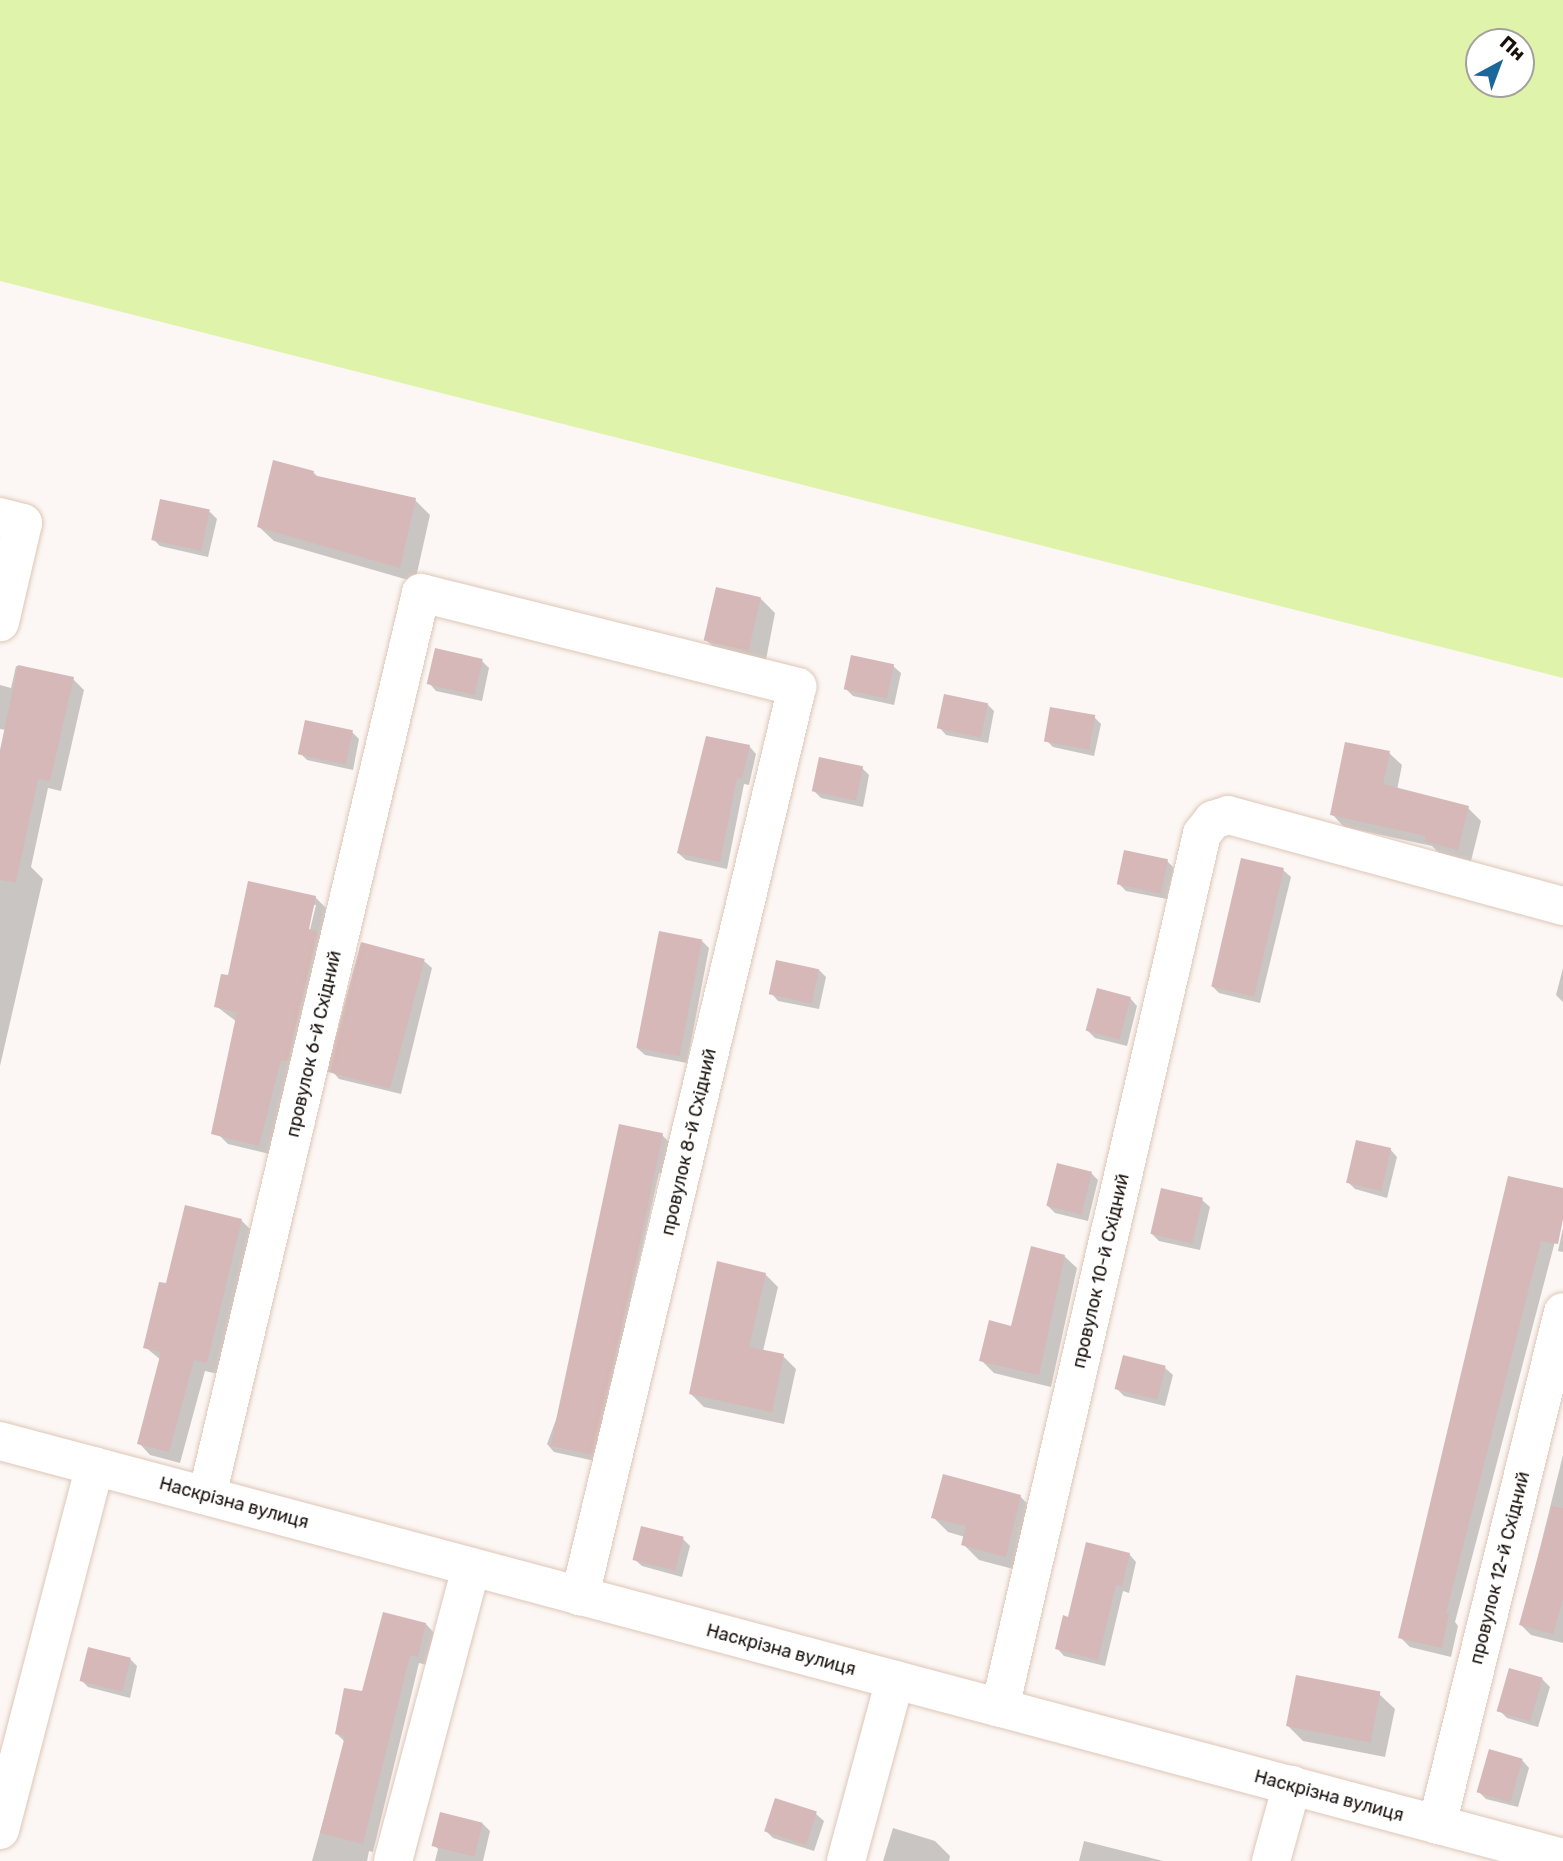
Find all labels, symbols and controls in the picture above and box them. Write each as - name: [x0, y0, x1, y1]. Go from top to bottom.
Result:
- north arrow: [1465, 28, 1535, 98]
- text: Пн: [1495, 31, 1530, 66]
- street label: провулок 6-й Східний: [282, 949, 346, 1139]
- street label: провулок 8-й Східний: [657, 1046, 721, 1238]
- street label: провулок 10-й Східний: [1068, 1172, 1134, 1370]
- street label: провулок 12-й Східний: [1466, 1470, 1534, 1666]
- street label: Наскрізна вулиця: [157, 1473, 311, 1533]
- street label: Наскрізна вулиця: [704, 1620, 858, 1680]
- street label: Наскрізна вулиця: [1252, 1766, 1406, 1826]

